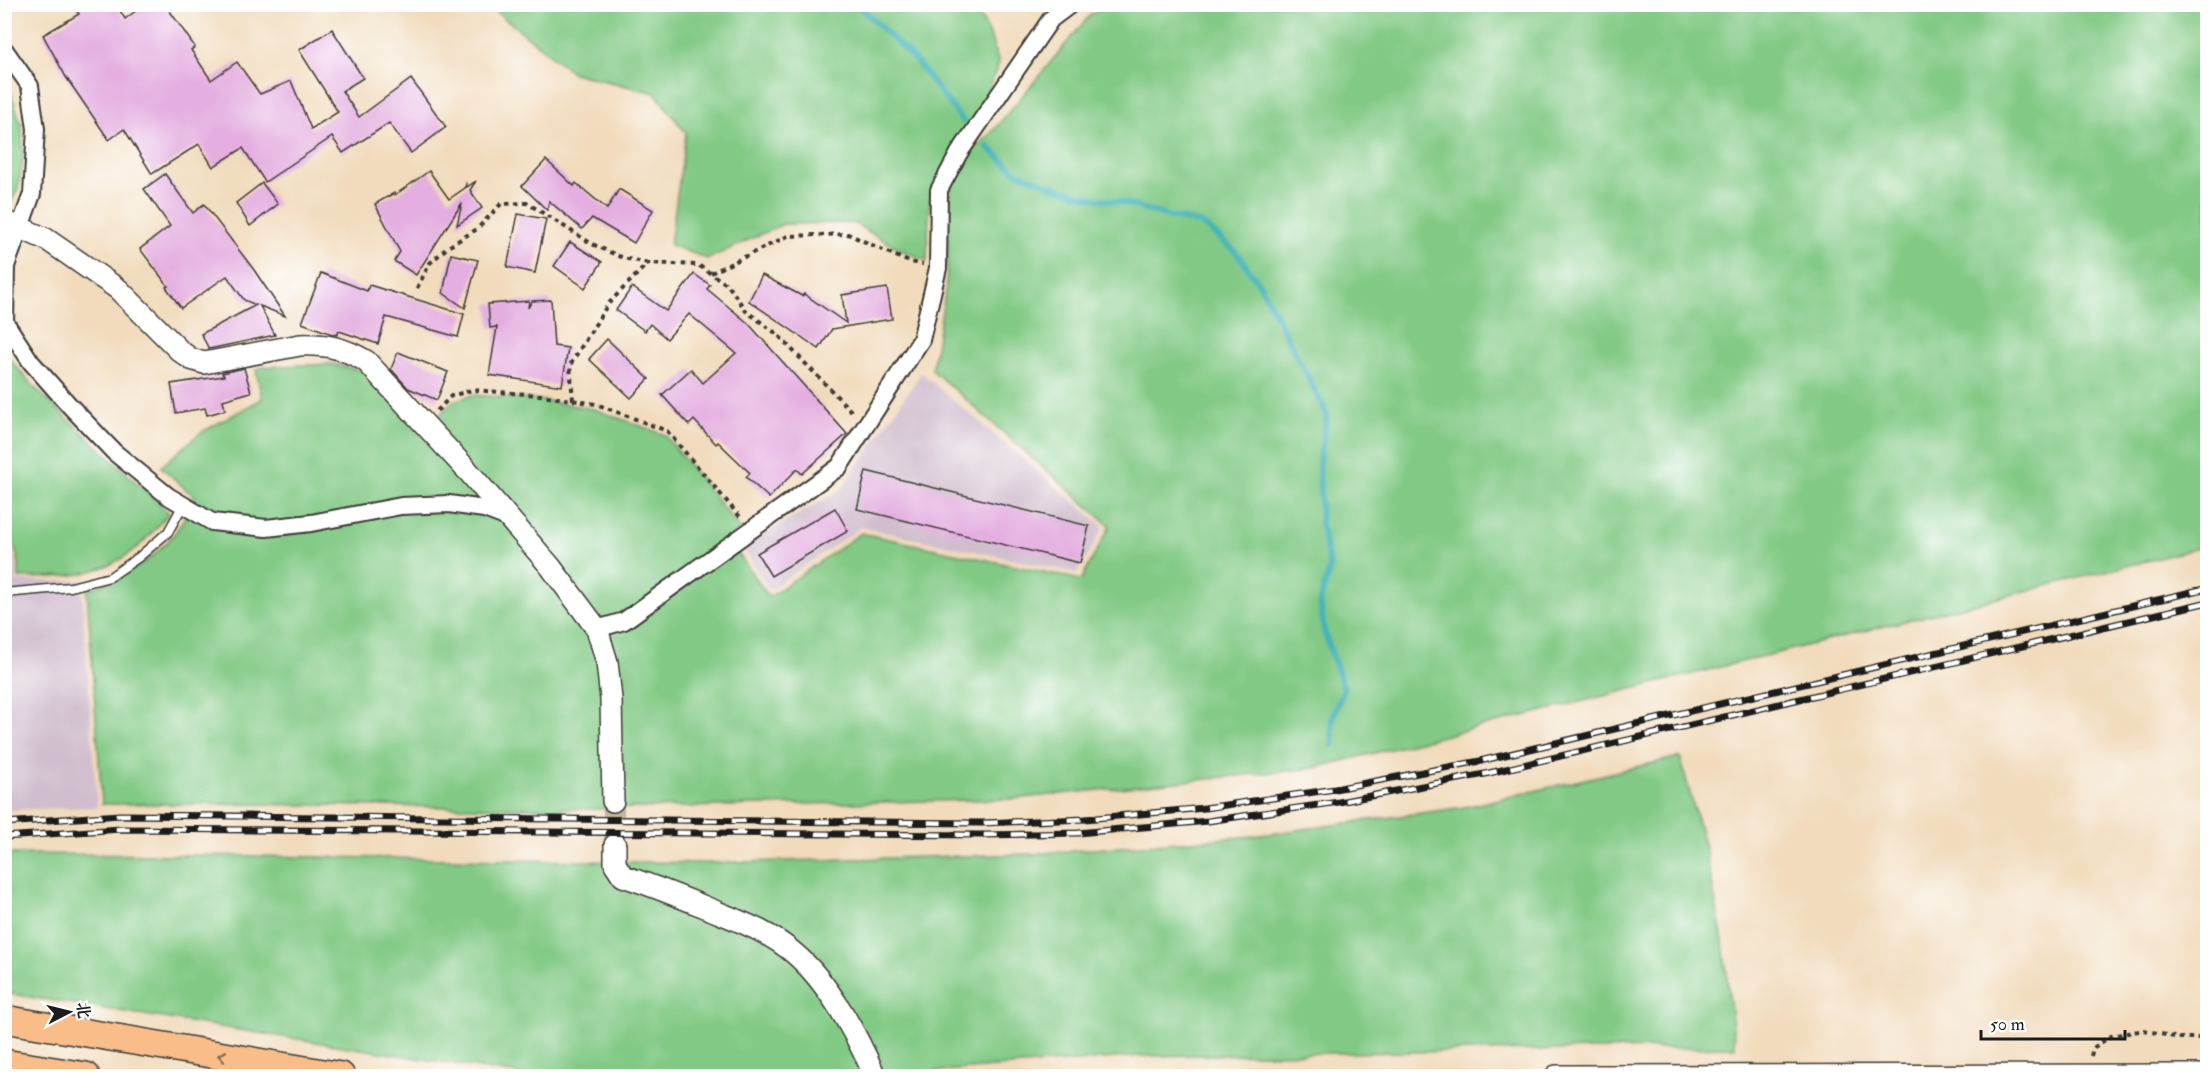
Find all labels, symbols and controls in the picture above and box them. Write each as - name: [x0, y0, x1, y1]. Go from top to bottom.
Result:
- north arrow: [39, 982, 99, 1042]
- text: 北: [72, 1001, 94, 1019]
- scale bar: [1981, 1003, 2125, 1041]
- text: 50 m: [1990, 1013, 2025, 1036]
- one-way arrow: [217, 1051, 226, 1063]

